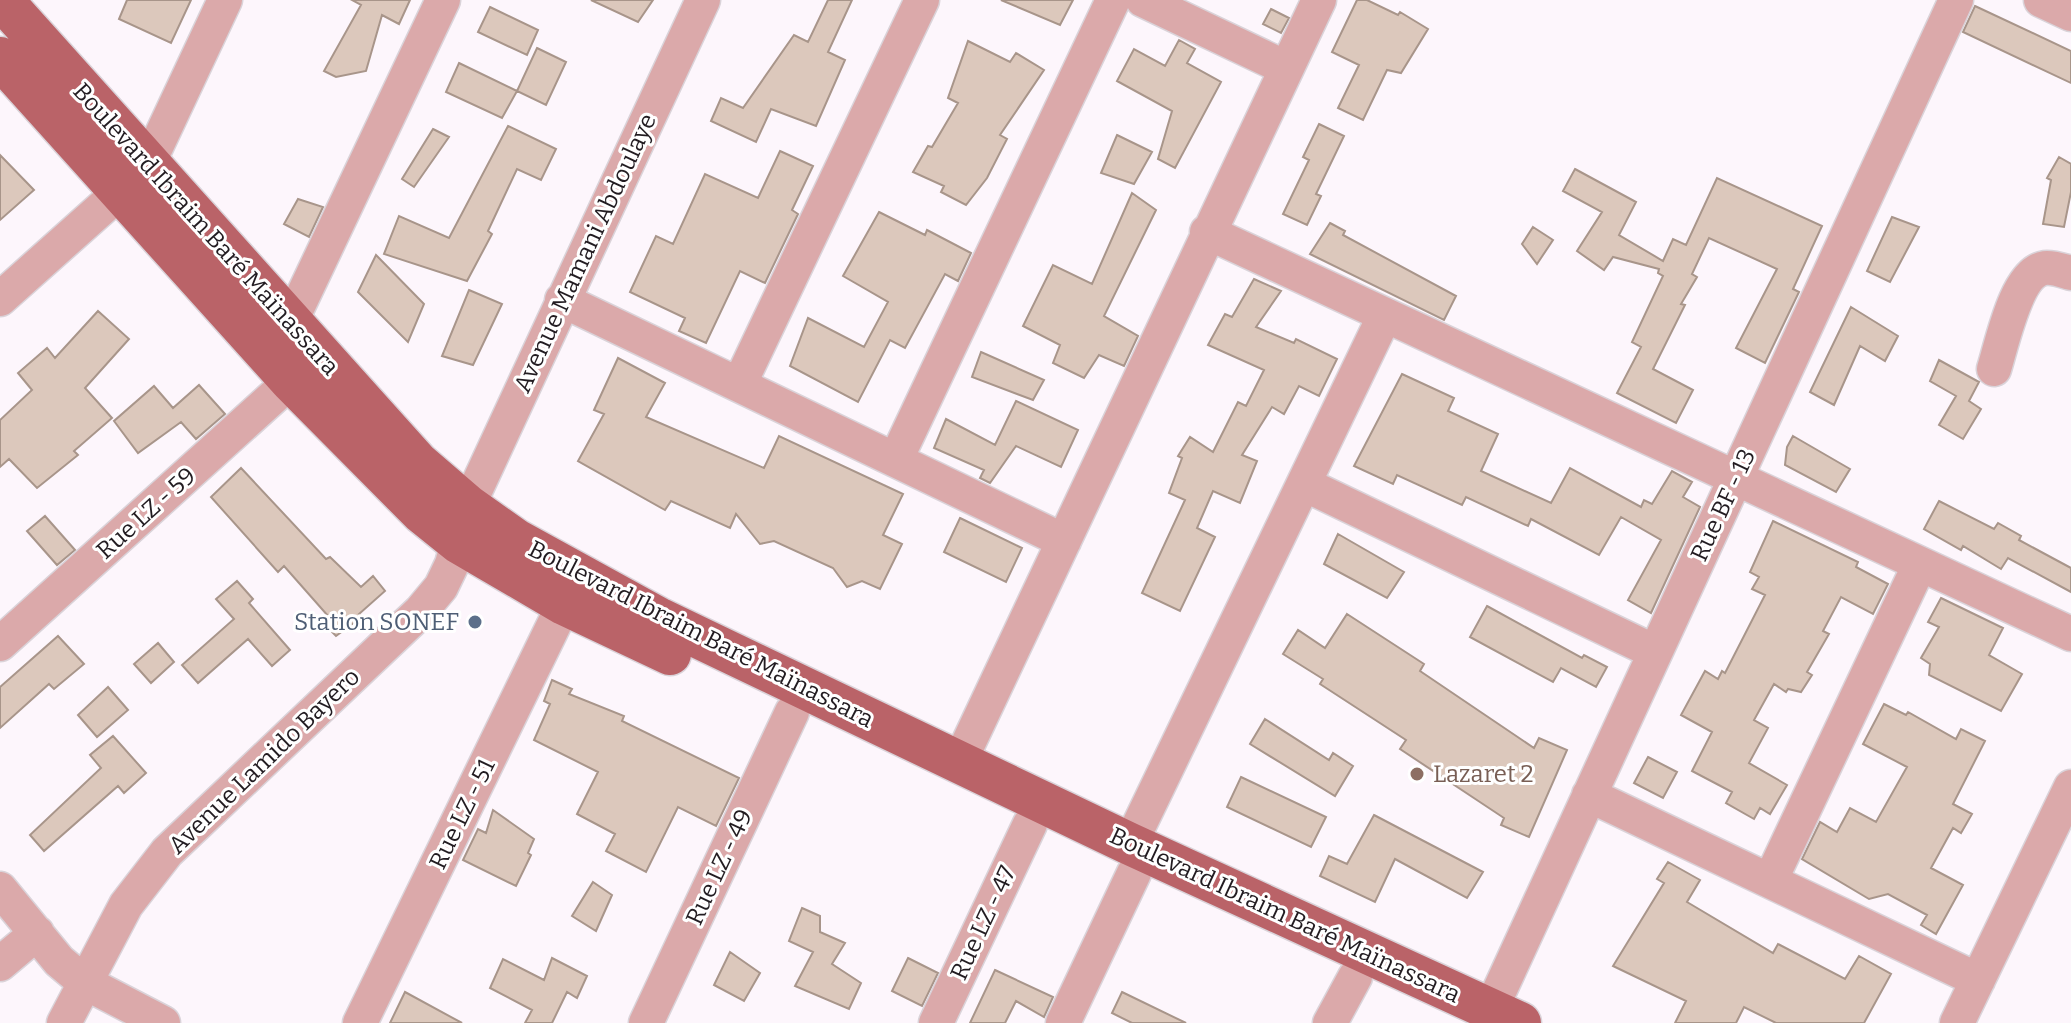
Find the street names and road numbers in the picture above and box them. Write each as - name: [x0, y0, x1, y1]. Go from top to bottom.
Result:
- street label: Boulevard Ibraim Baré Maïnassara: [67, 77, 345, 381]
- street label: Avenue Mamani Abdoulaye: [508, 109, 662, 397]
- street label: Rue BF - 13: [1685, 444, 1761, 566]
- street label: Rue LZ - 59: [91, 461, 201, 565]
- street label: Boulevard Ibraim Baré Maïnassara: [524, 535, 878, 733]
- street label: Avenue Lamido Bayero: [163, 662, 365, 860]
- street label: Rue LZ - 51: [423, 754, 501, 874]
- street label: Rue LZ - 49: [680, 805, 758, 929]
- street label: Boulevard Ibraim Baré Maïnassara: [1105, 821, 1465, 1009]
- street label: Rue LZ - 47: [944, 862, 1022, 984]

